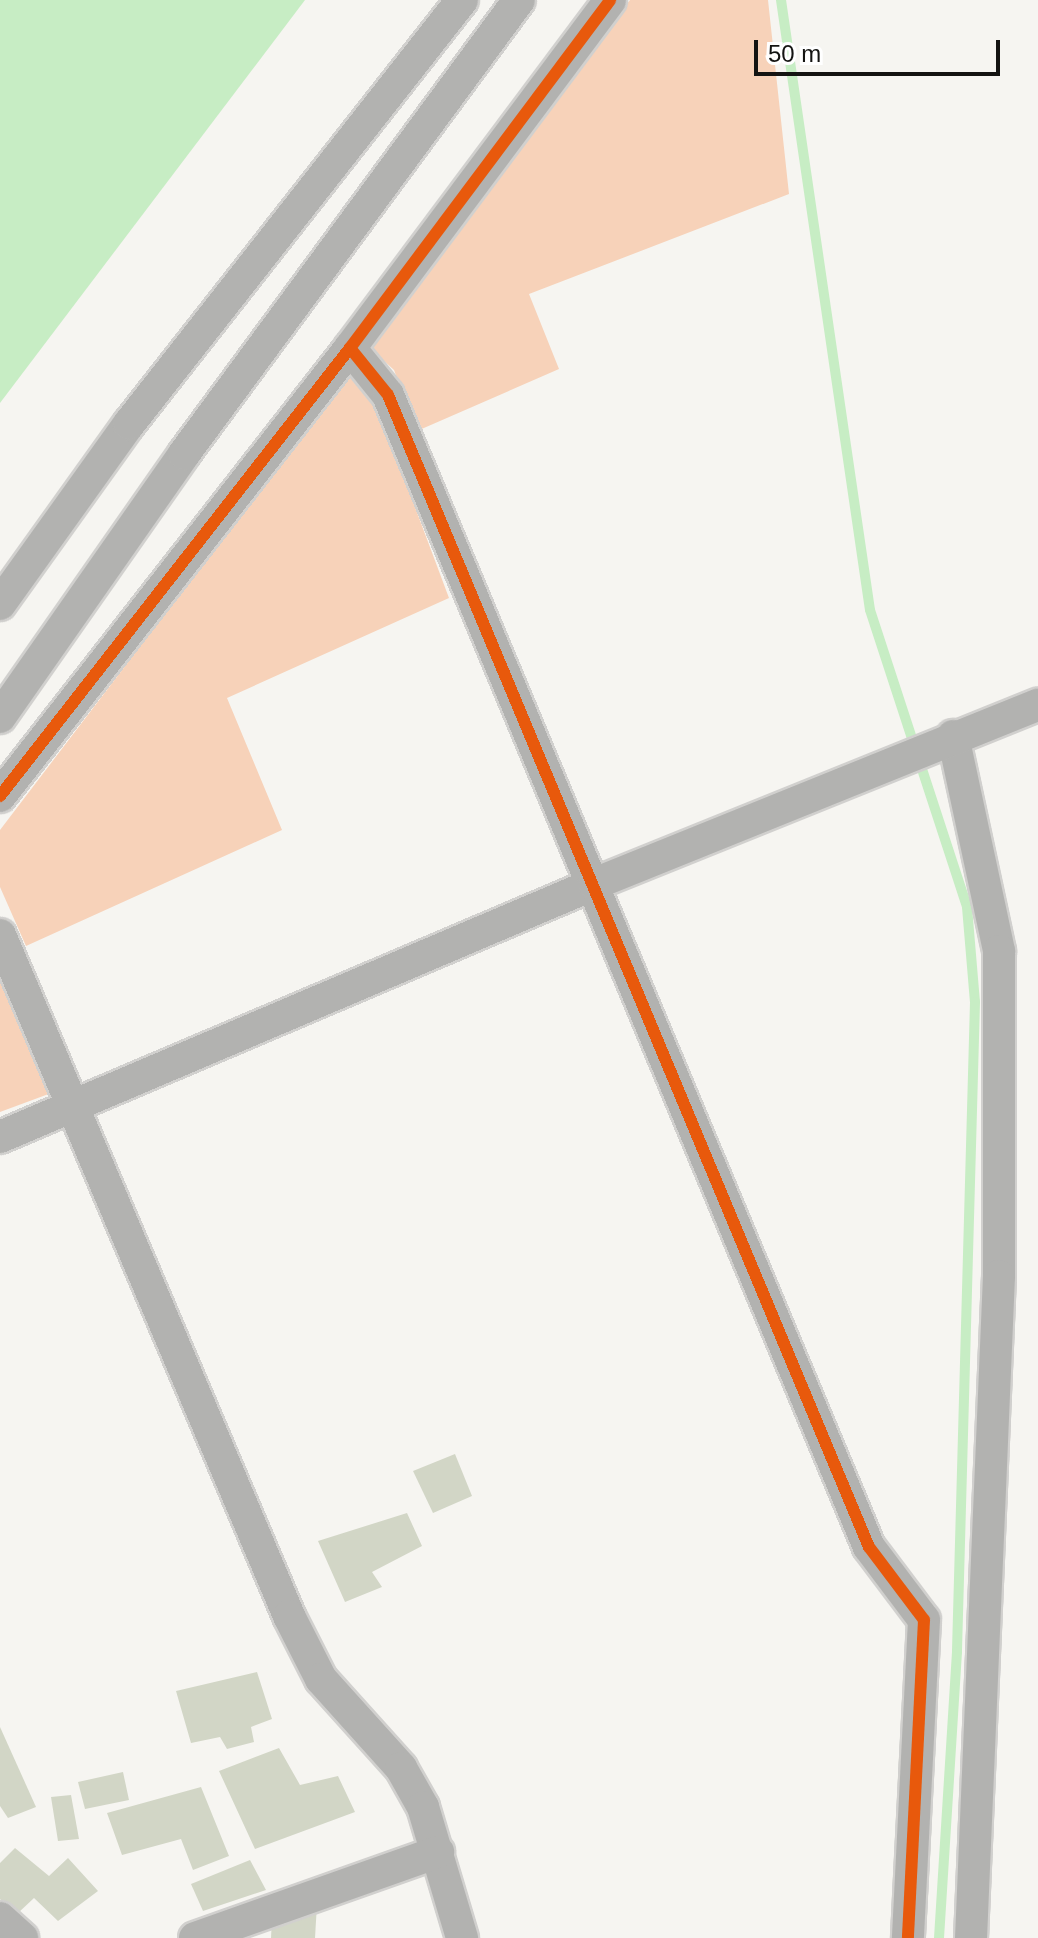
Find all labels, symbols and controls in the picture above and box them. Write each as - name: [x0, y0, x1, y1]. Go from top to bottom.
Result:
- scale bar: [758, 24, 1004, 74]
- text: 50 m: [768, 40, 821, 67]

